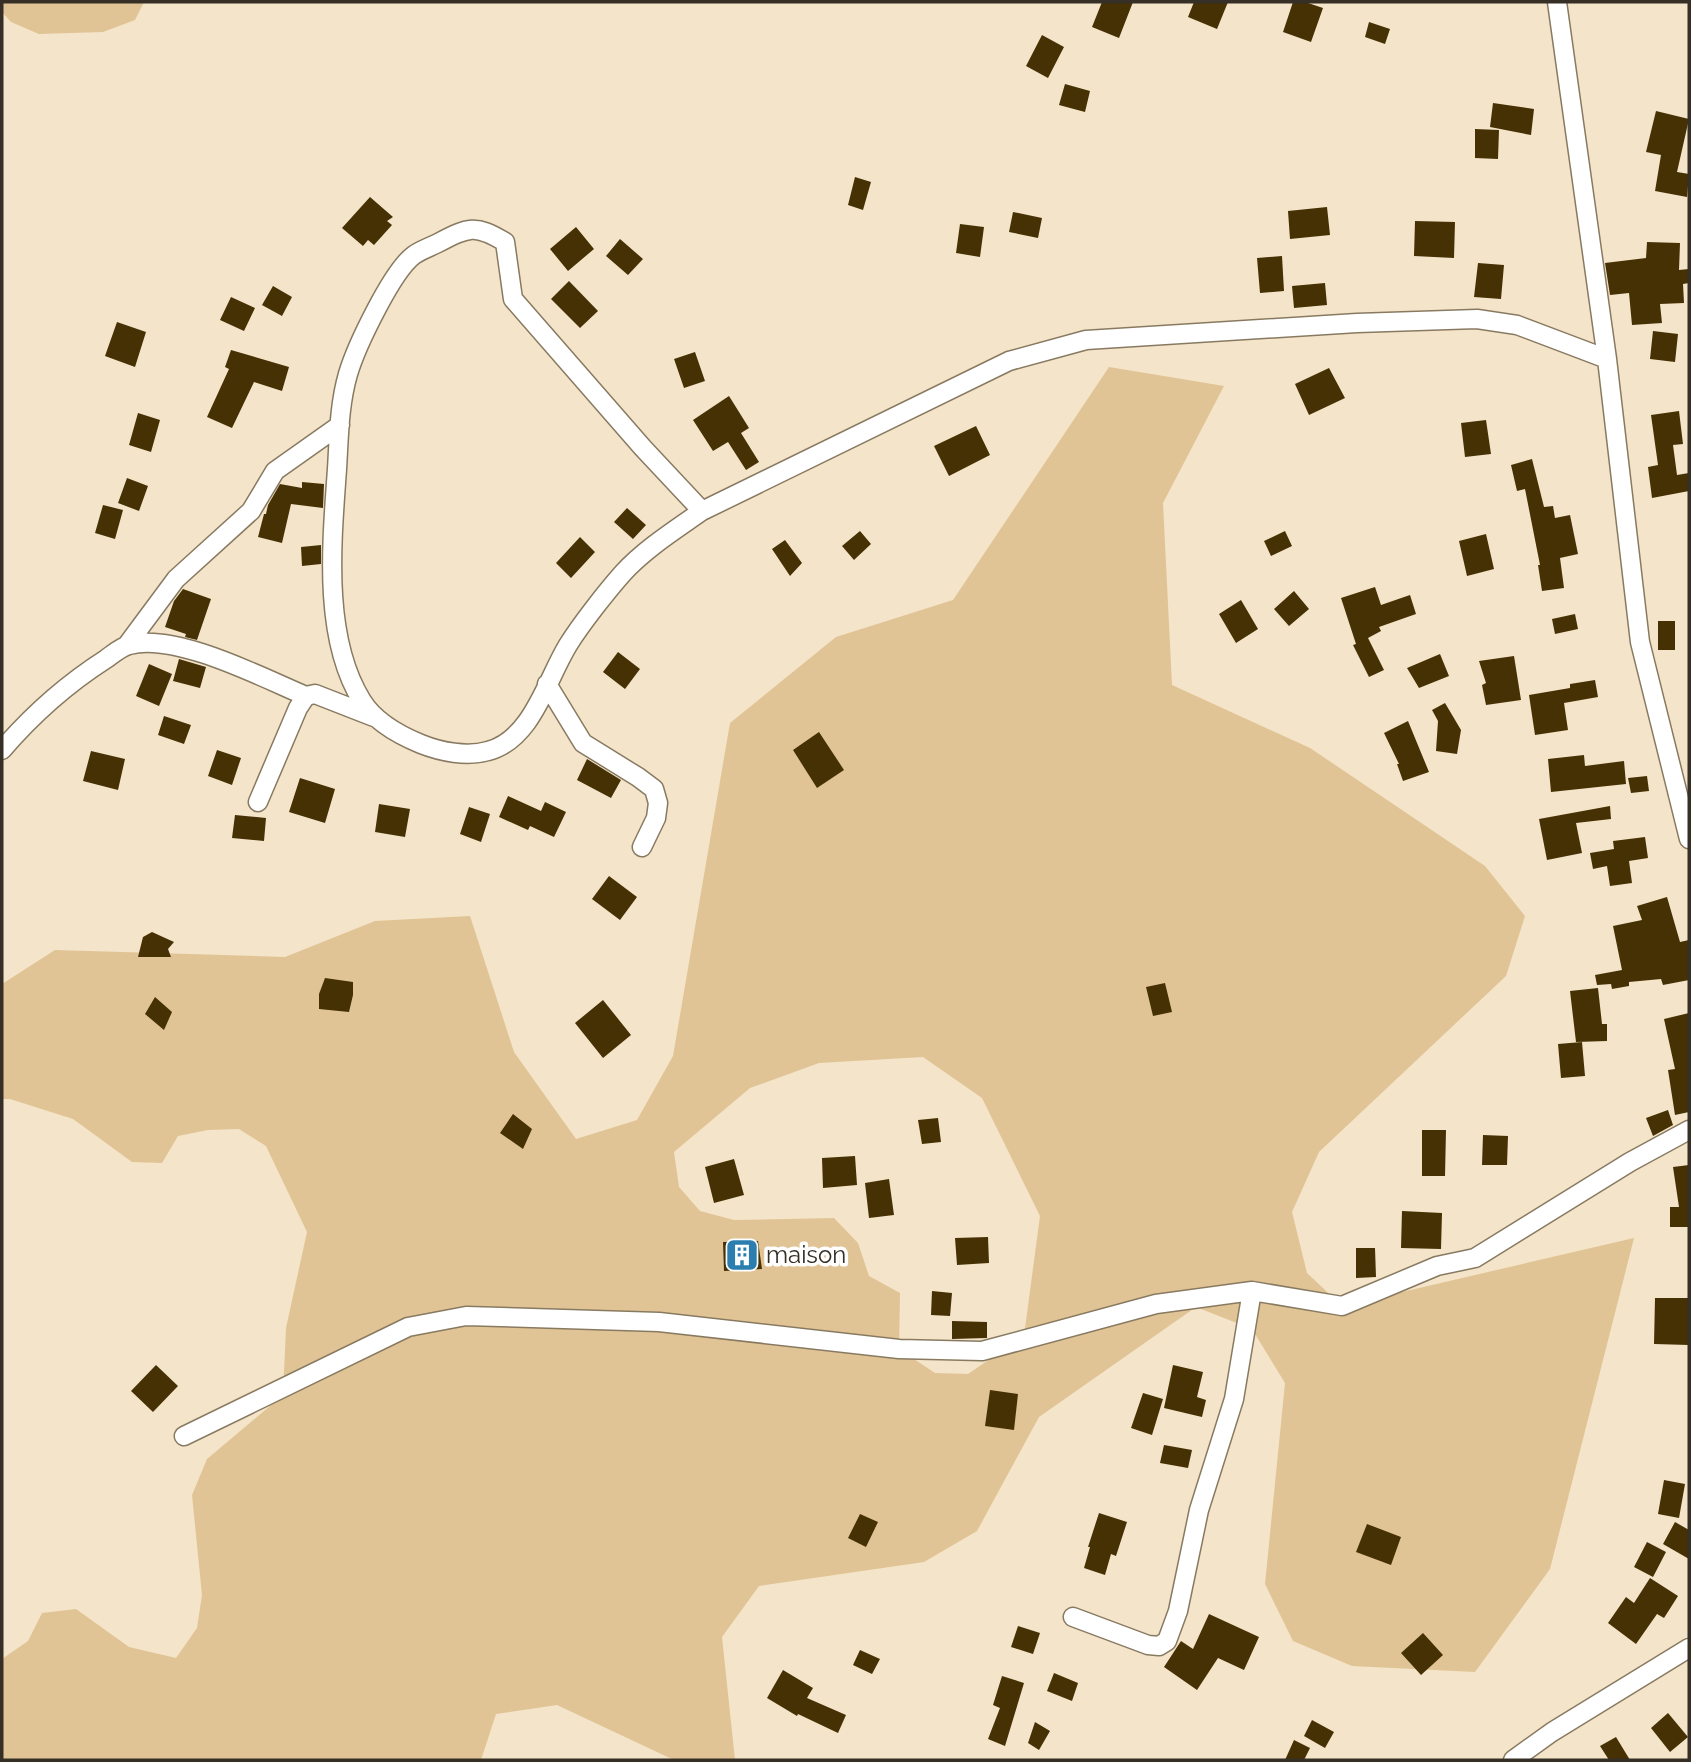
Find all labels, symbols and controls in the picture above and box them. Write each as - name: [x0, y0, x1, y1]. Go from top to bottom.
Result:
- building icon: maison: [723, 1236, 761, 1274]
- place label: maison: [766, 1240, 846, 1269]

